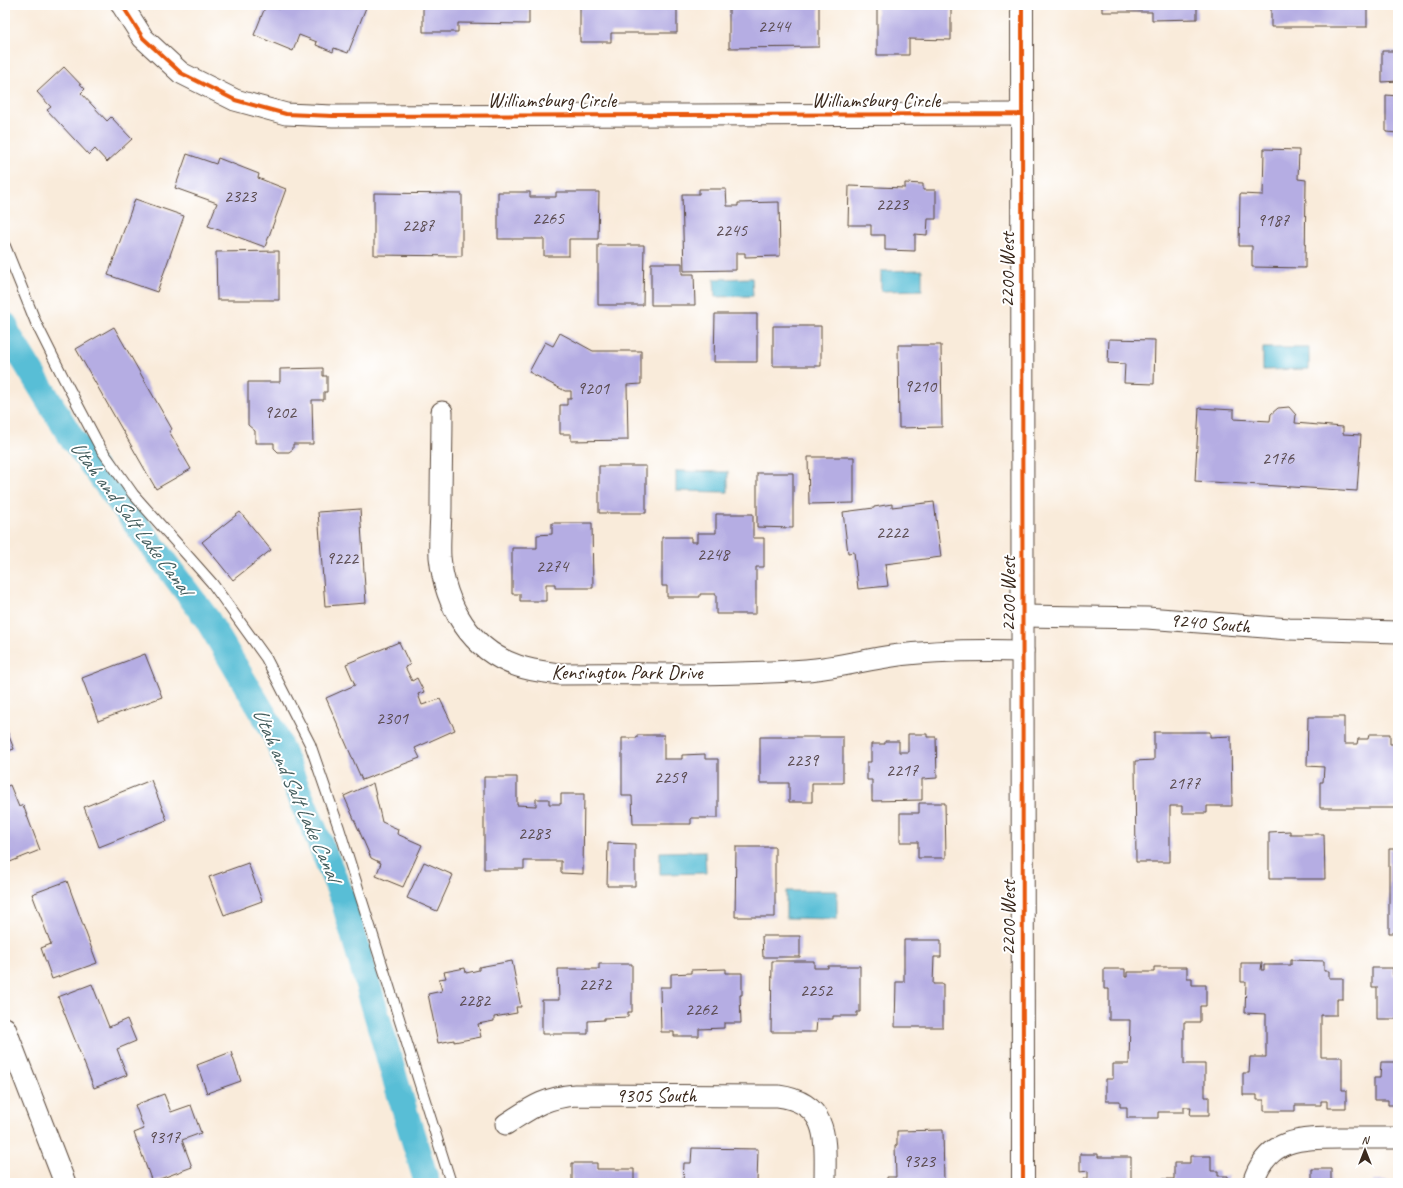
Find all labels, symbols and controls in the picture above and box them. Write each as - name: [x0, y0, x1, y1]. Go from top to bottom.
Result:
- house number: 2244: [758, 15, 792, 37]
- street label: Williamsburg Circle: [488, 88, 618, 113]
- street label: Williamsburg Circle: [812, 88, 942, 113]
- house number: 2323: [224, 185, 258, 207]
- house number: 2223: [876, 193, 910, 215]
- house number: 2265: [532, 207, 565, 229]
- house number: 9187: [1257, 209, 1290, 231]
- house number: 2287: [402, 214, 435, 236]
- house number: 2245: [715, 219, 748, 241]
- street label: 2200 West: [995, 230, 1020, 308]
- house number: 9210: [904, 375, 938, 397]
- house number: 9201: [577, 377, 610, 399]
- house number: 9202: [264, 401, 298, 423]
- water label: Utah and Salt Lake Canal: [65, 435, 201, 604]
- house number: 2176: [1262, 447, 1295, 469]
- house number: 2222: [876, 521, 910, 543]
- house number: 2248: [697, 543, 731, 565]
- house number: 9222: [326, 547, 360, 569]
- street label: 2200 West: [996, 554, 1021, 632]
- house number: 2274: [536, 555, 570, 577]
- street label: 9240 South: [1169, 607, 1252, 639]
- street label: Kensington Park Drive: [551, 660, 704, 685]
- water label: Utah and Salt Lake Canal: [247, 704, 349, 890]
- house number: 2301: [376, 707, 409, 729]
- house number: 2239: [786, 749, 820, 771]
- house number: 2217: [886, 759, 919, 781]
- house number: 2259: [654, 766, 688, 788]
- house number: 2177: [1168, 772, 1201, 794]
- house number: 2283: [518, 822, 552, 844]
- street label: 2200 West: [996, 878, 1021, 956]
- house number: 2272: [579, 973, 613, 995]
- house number: 2252: [800, 979, 834, 1001]
- house number: 2282: [458, 989, 492, 1011]
- house number: 2262: [685, 998, 719, 1020]
- street label: 9305 South: [616, 1083, 697, 1108]
- house number: 9317: [148, 1126, 181, 1148]
- north arrow: [1345, 1130, 1385, 1170]
- text: N: [1362, 1133, 1371, 1147]
- house number: 9323: [903, 1150, 937, 1172]

